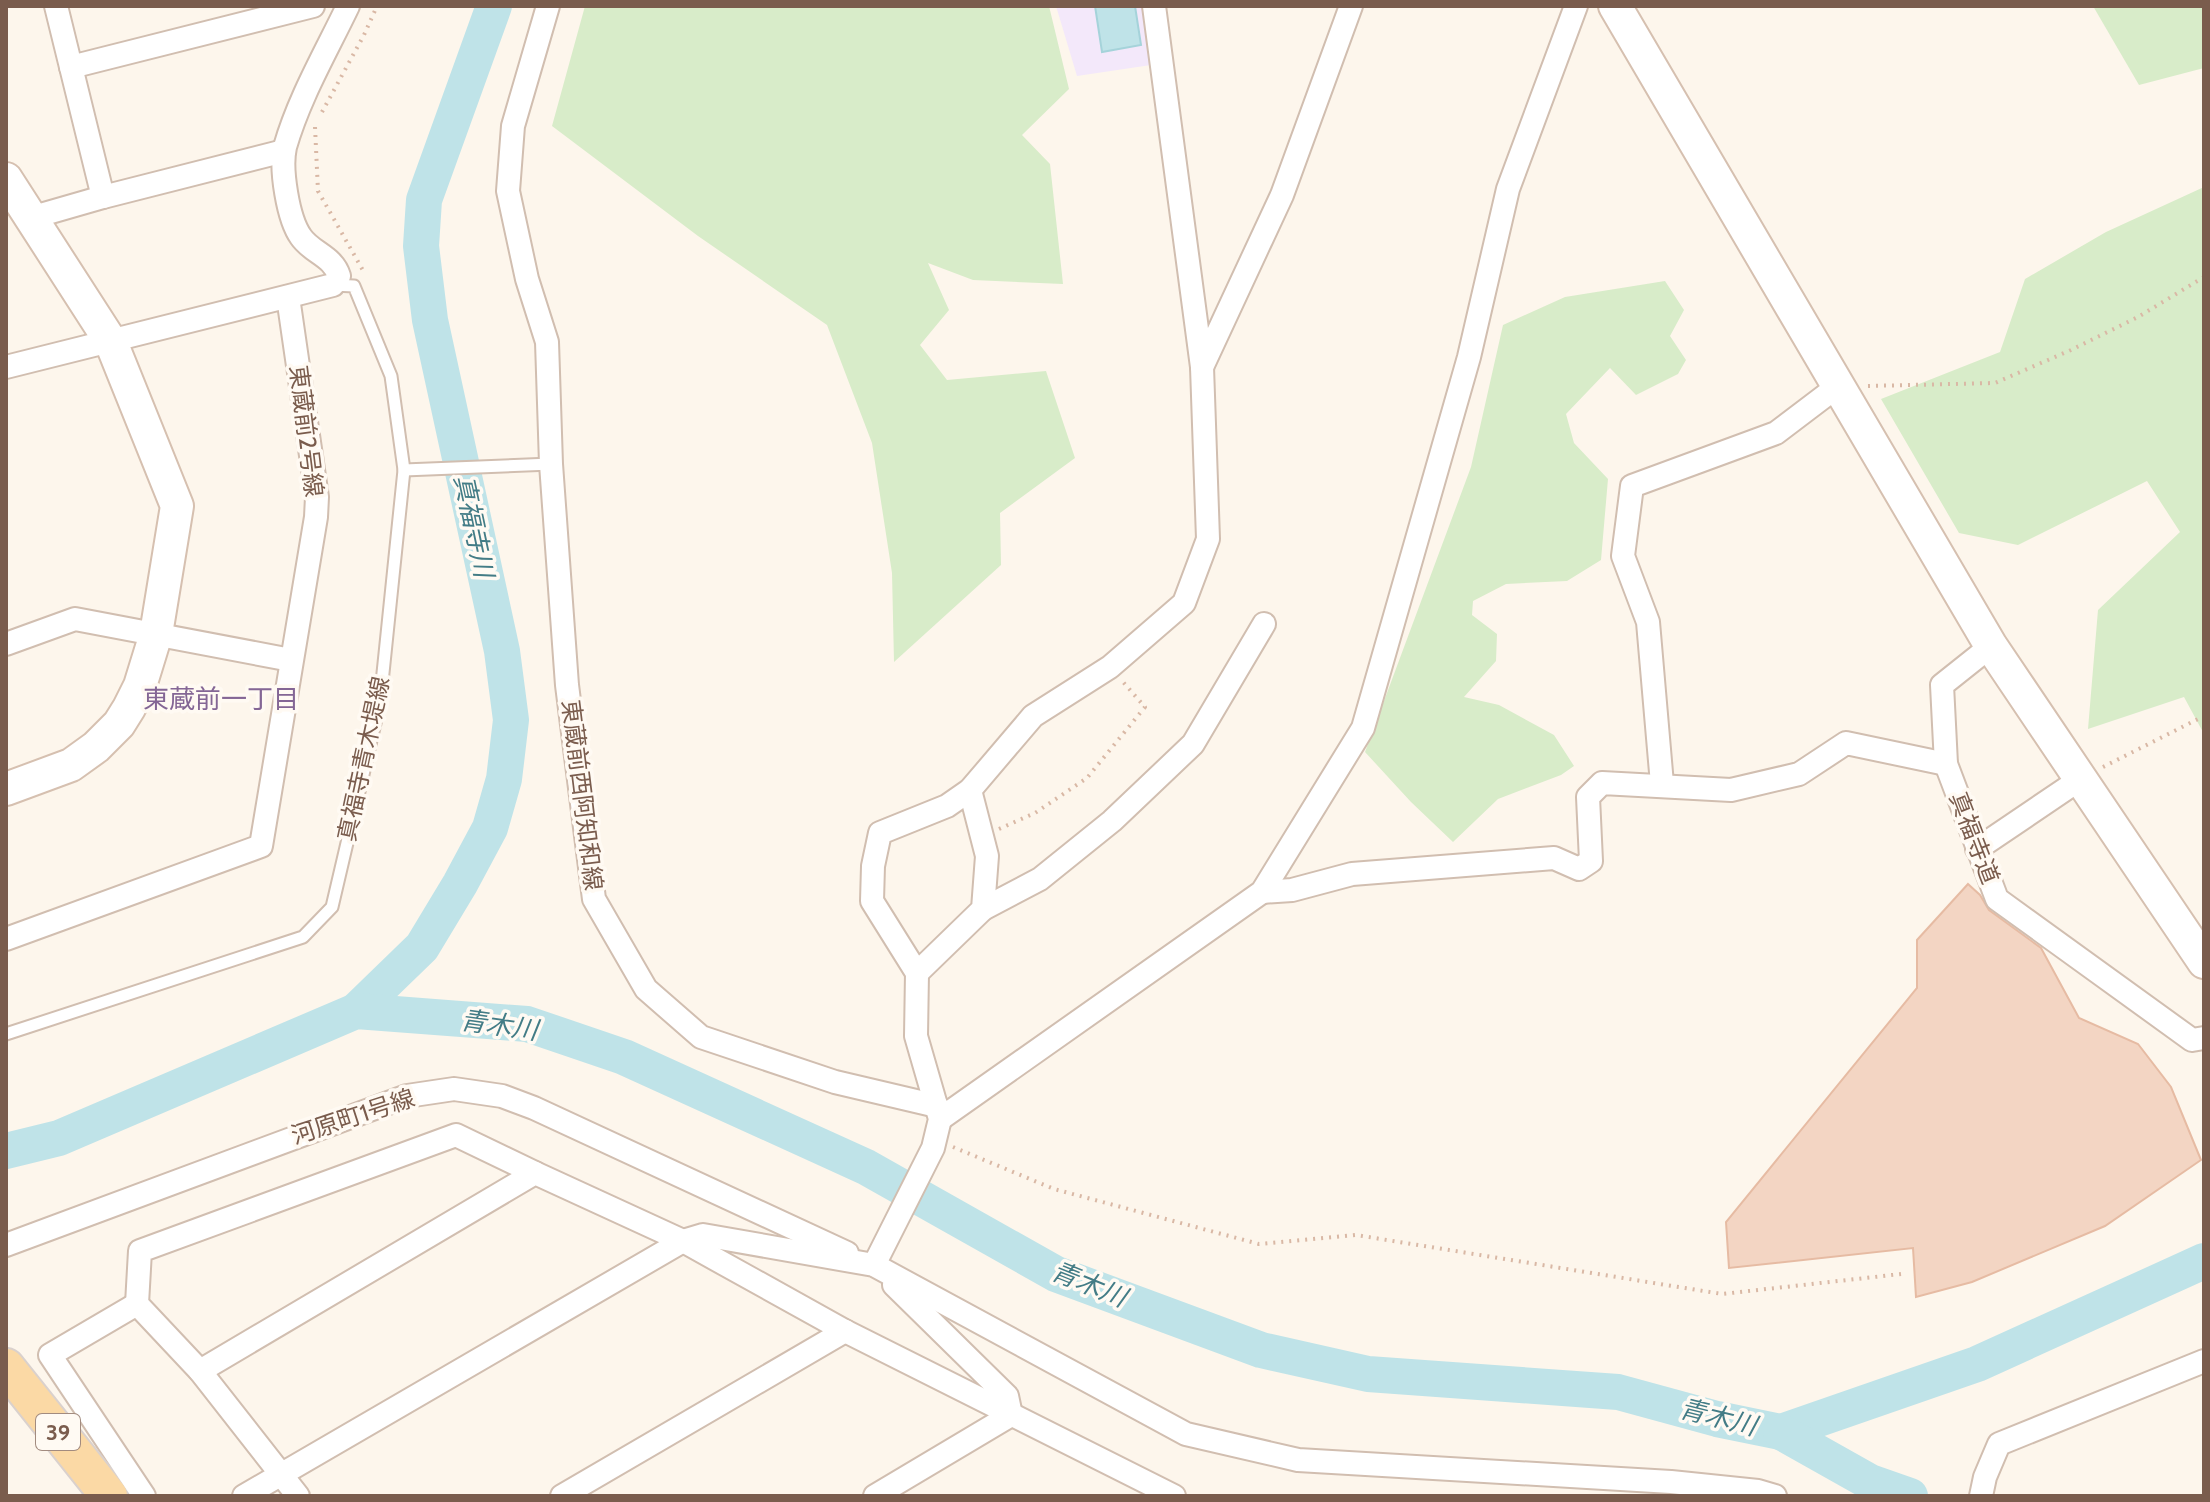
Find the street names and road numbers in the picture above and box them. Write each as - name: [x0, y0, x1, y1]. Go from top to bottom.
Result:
- street label: 東蔵前2号線: [284, 363, 329, 499]
- street label: 真福寺青木堤線: [332, 674, 395, 844]
- street label: 東蔵前西阿知和線: [556, 698, 609, 892]
- street label: 真福寺道: [1944, 788, 2005, 888]
- street label: 河原町1号線: [288, 1083, 418, 1150]
- road number: 39: [36, 1414, 80, 1450]

